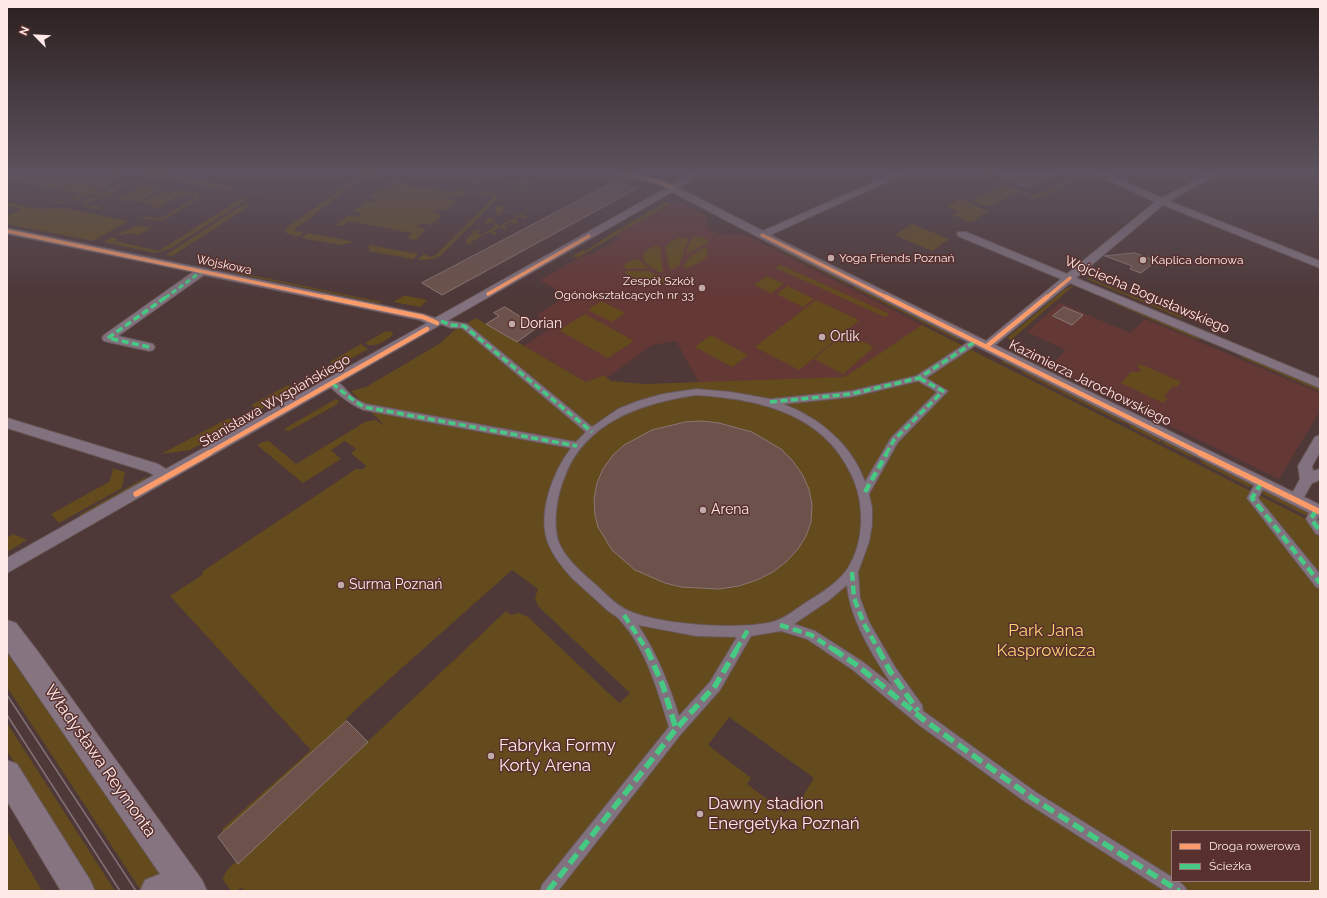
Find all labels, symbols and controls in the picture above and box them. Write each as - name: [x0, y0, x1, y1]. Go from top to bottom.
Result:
- north arrow: [16, 16, 56, 56]
- text: N: [17, 24, 32, 37]
- place label: Yoga Friends Poznań: [839, 251, 954, 265]
- street label: Wojskowa: [195, 252, 253, 278]
- marker: Yoga Friends Poznań: [826, 253, 836, 263]
- street label: Wojciecha Bogusławskiego: [1062, 253, 1232, 337]
- place label: Kaplica domowa: [1151, 253, 1243, 267]
- marker: Kaplica domowa: [1138, 255, 1148, 265]
- place label: Zespół Szkół Ogónokształcących nr 33: [555, 274, 694, 302]
- marker: Zespół Szkół Ogónokształcących nr 33: [697, 283, 707, 293]
- place label: Dorian: [520, 316, 562, 332]
- marker: Dorian: [507, 319, 517, 329]
- place label: Orlik: [830, 329, 860, 345]
- marker: Orlik: [817, 332, 827, 342]
- street label: Kazimierza Jarochowskiego: [1006, 336, 1174, 430]
- street label: Stanisława Wyspiańskiego: [197, 351, 353, 451]
- place label: Arena: [711, 502, 749, 518]
- marker: Arena: [698, 505, 708, 515]
- place label: Surma Poznań: [349, 577, 442, 593]
- marker: Surma Poznań: [336, 580, 346, 590]
- park label: Park Jana Kasprowicza: [997, 621, 1095, 661]
- street label: Władysława Reymonta: [40, 681, 160, 841]
- place label: Fabryka Formy Korty Arena: [499, 736, 616, 776]
- marker: Fabryka Formy Korty Arena: [486, 751, 496, 761]
- place label: Dawny stadion Energetyka Poznań: [708, 794, 860, 834]
- marker: Dawny stadion Energetyka Poznań: [695, 809, 705, 819]
- legend: [1171, 830, 1311, 882]
- text: Droga rowerowa: [1209, 839, 1300, 853]
- text: Ścieżka: [1209, 859, 1251, 873]

